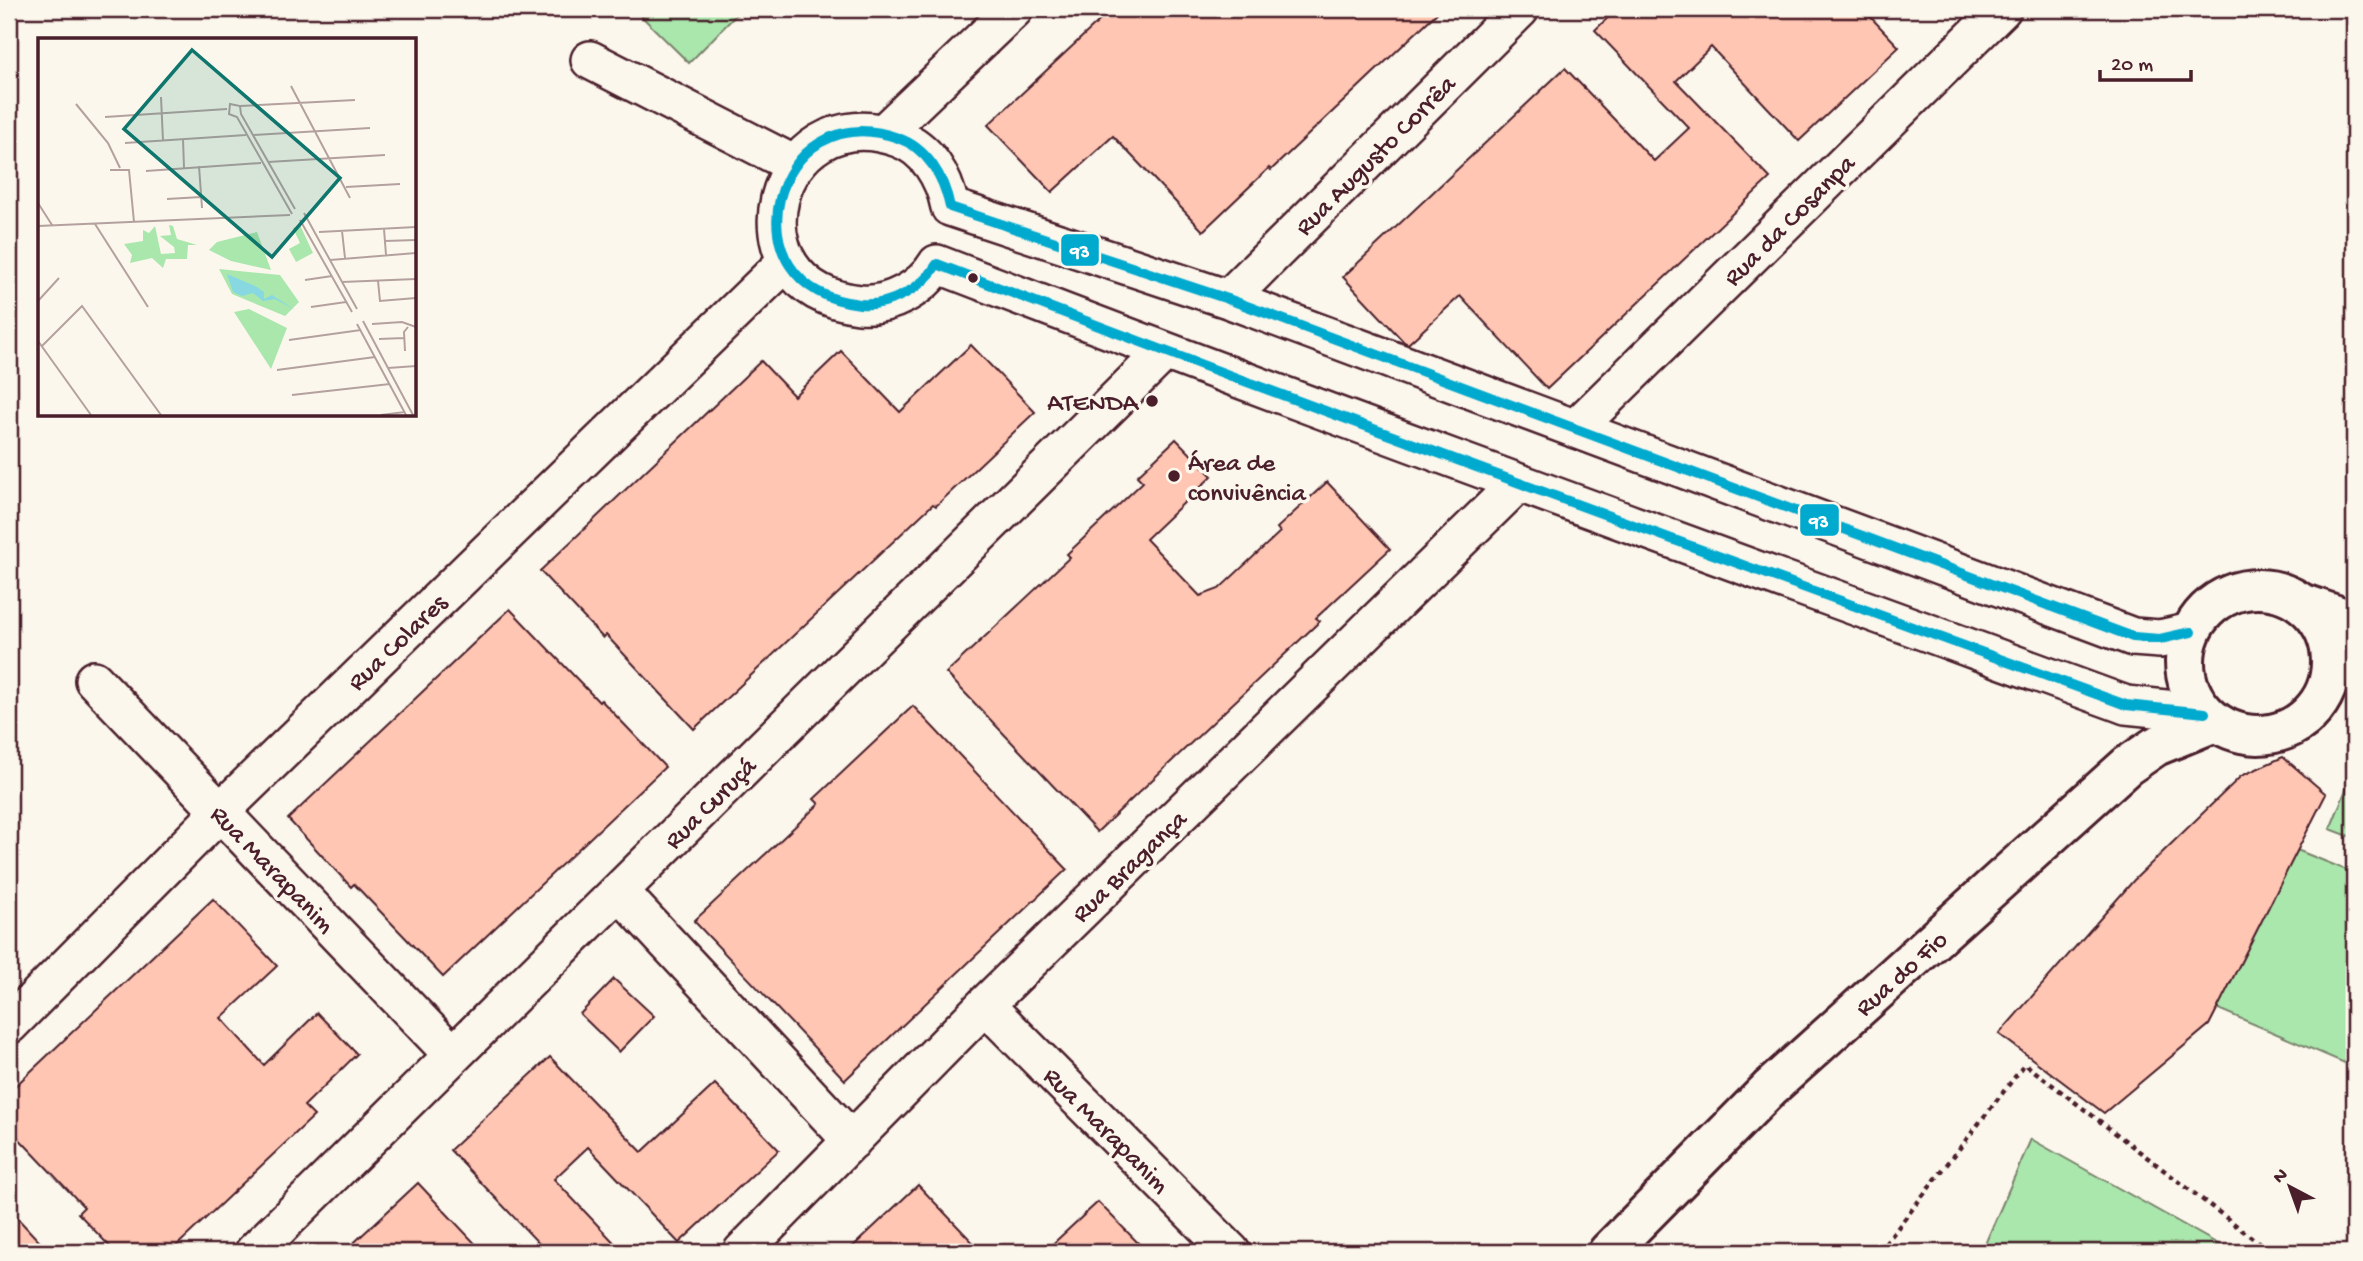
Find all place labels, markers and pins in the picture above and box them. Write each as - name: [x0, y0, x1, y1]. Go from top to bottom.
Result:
- unlabelled marker: [966, 271, 980, 285]
- place label: ATENDA: [1047, 390, 1140, 421]
- marker: ATENDA: [1144, 393, 1160, 409]
- place label: Área de convivência: [1188, 450, 1307, 511]
- marker: Área de convivência: [1166, 468, 1182, 484]

